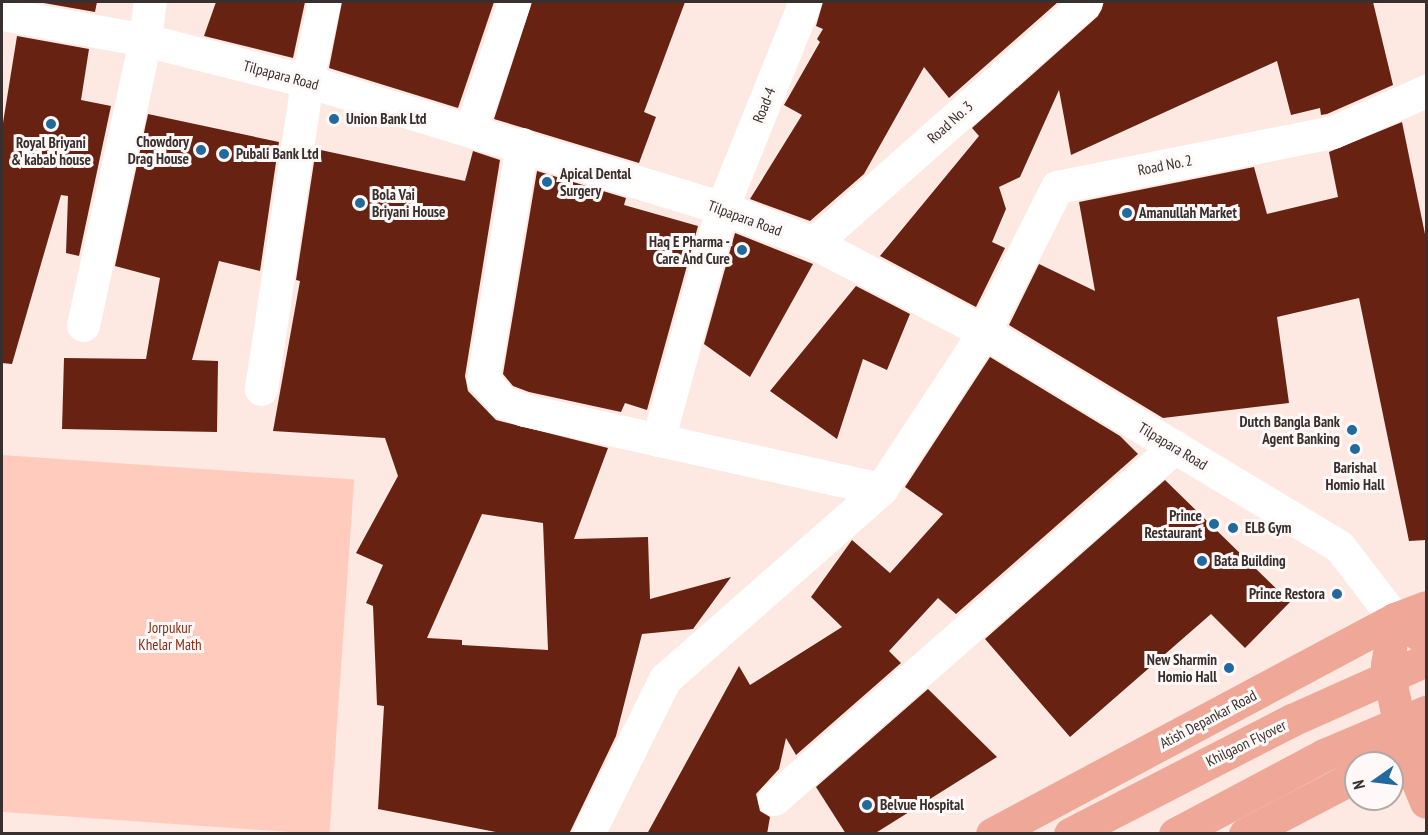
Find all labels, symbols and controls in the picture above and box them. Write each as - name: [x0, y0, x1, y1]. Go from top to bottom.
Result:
- street label: Tilpapara Road: [241, 56, 321, 94]
- street label: Road-4: [749, 85, 779, 125]
- street label: Road No. 3: [923, 97, 977, 147]
- place label: Union Bank Ltd: [346, 110, 427, 128]
- marker: Union Bank Ltd: [327, 112, 341, 126]
- marker: Royal Briyani & kabab house: [44, 117, 58, 131]
- place label: Chowdory Drag House: [128, 132, 189, 167]
- place label: Royal Briyani & kabab house: [11, 133, 91, 168]
- marker: Chowdory Drag House: [194, 143, 208, 157]
- place label: Pubali Bank Ltd: [236, 145, 319, 163]
- marker: Pubali Bank Ltd: [217, 147, 231, 161]
- street label: Road No. 2: [1136, 151, 1194, 179]
- place label: Apical Dental Surgery: [560, 164, 631, 199]
- marker: Apical Dental Surgery: [538, 173, 556, 191]
- place label: Bola Vai Briyani House: [372, 185, 446, 220]
- marker: Bola Vai Briyani House: [353, 196, 367, 210]
- street label: Tilpapara Road: [706, 196, 784, 240]
- place label: Amanullah Market: [1139, 204, 1237, 222]
- marker: Amanullah Market: [1120, 206, 1134, 220]
- place label: Haq E Pharma - Care And Cure: [648, 232, 730, 267]
- marker: Haq E Pharma - Care And Cure: [735, 243, 749, 257]
- place label: Dutch Bangla Bank Agent Banking: [1240, 412, 1340, 447]
- street label: Tilpapara Road: [1135, 418, 1211, 474]
- marker: Dutch Bangla Bank Agent Banking: [1345, 423, 1359, 437]
- marker: Barishal Homio Hall: [1348, 442, 1362, 456]
- place label: Barishal Homio Hall: [1325, 458, 1385, 493]
- place label: Prince Restaurant: [1144, 506, 1202, 541]
- marker: Prince Restaurant: [1207, 517, 1221, 531]
- place label: ELB Gym: [1245, 519, 1292, 537]
- marker: ELB Gym: [1226, 521, 1240, 535]
- place label: Bata Building: [1214, 552, 1286, 570]
- marker: Bata Building: [1195, 554, 1209, 568]
- place label: Prince Restora: [1249, 585, 1325, 603]
- marker: Prince Restora: [1330, 587, 1344, 601]
- park label: Jorpukur Khelar Math: [138, 618, 202, 653]
- place label: New Sharmin Homio Hall: [1147, 650, 1217, 685]
- marker: New Sharmin Homio Hall: [1222, 661, 1236, 675]
- street label: Atish Depankar Road: [1157, 686, 1259, 752]
- street label: Khilgaon Flyover: [1203, 716, 1289, 770]
- north arrow: [1344, 751, 1404, 811]
- text: N: [1348, 778, 1369, 791]
- marker: Belvue Hospital: [858, 796, 876, 814]
- place label: Belvue Hospital: [880, 796, 964, 814]

